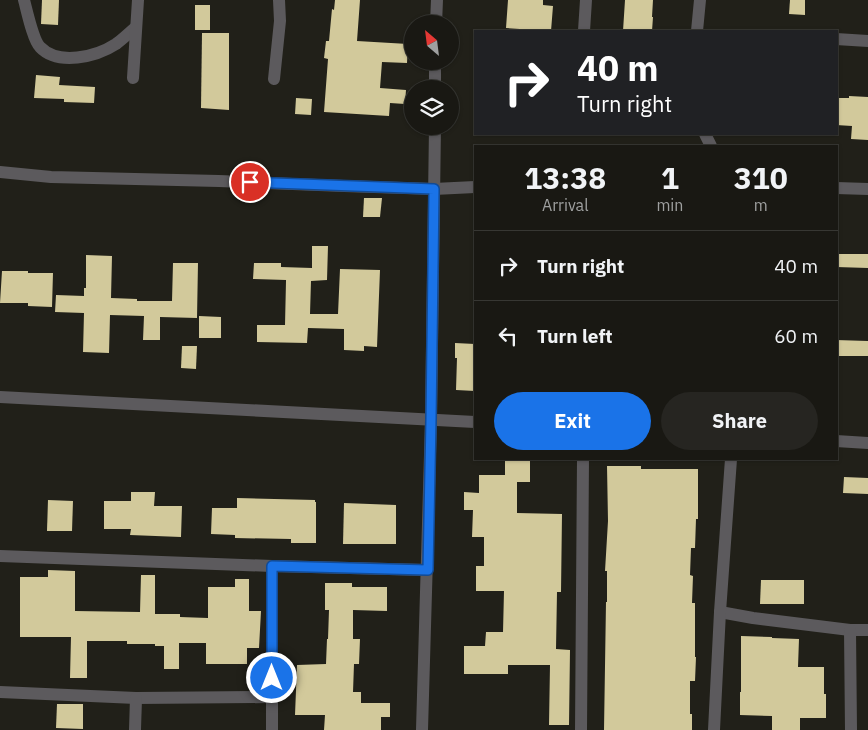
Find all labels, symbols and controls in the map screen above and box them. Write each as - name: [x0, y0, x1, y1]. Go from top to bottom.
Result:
- north arrow: [404, 15, 459, 70]
- map controls: [404, 15, 459, 135]
- text: 40 m: [577, 45, 659, 91]
- icon: right: [494, 50, 559, 115]
- button: layers: [404, 80, 459, 135]
- text: Turn right: [577, 89, 672, 118]
- text: 13:38: [524, 158, 606, 197]
- text: 1: [661, 158, 679, 197]
- text: 310: [734, 158, 788, 197]
- pin: [229, 161, 271, 203]
- icon: arrive: [236, 168, 264, 196]
- text: Arrival: [542, 195, 589, 215]
- text: min: [656, 195, 683, 215]
- text: m: [754, 195, 768, 215]
- icon: right: [494, 252, 522, 280]
- text: Turn right: [537, 254, 624, 278]
- text: 40 m: [774, 254, 818, 278]
- icon: left: [494, 322, 522, 350]
- text: Turn left: [537, 324, 613, 348]
- text: 60 m: [774, 324, 818, 348]
- button: Exit: [494, 392, 651, 450]
- button: Share: [661, 392, 818, 450]
- position arrow: [245, 651, 297, 703]

